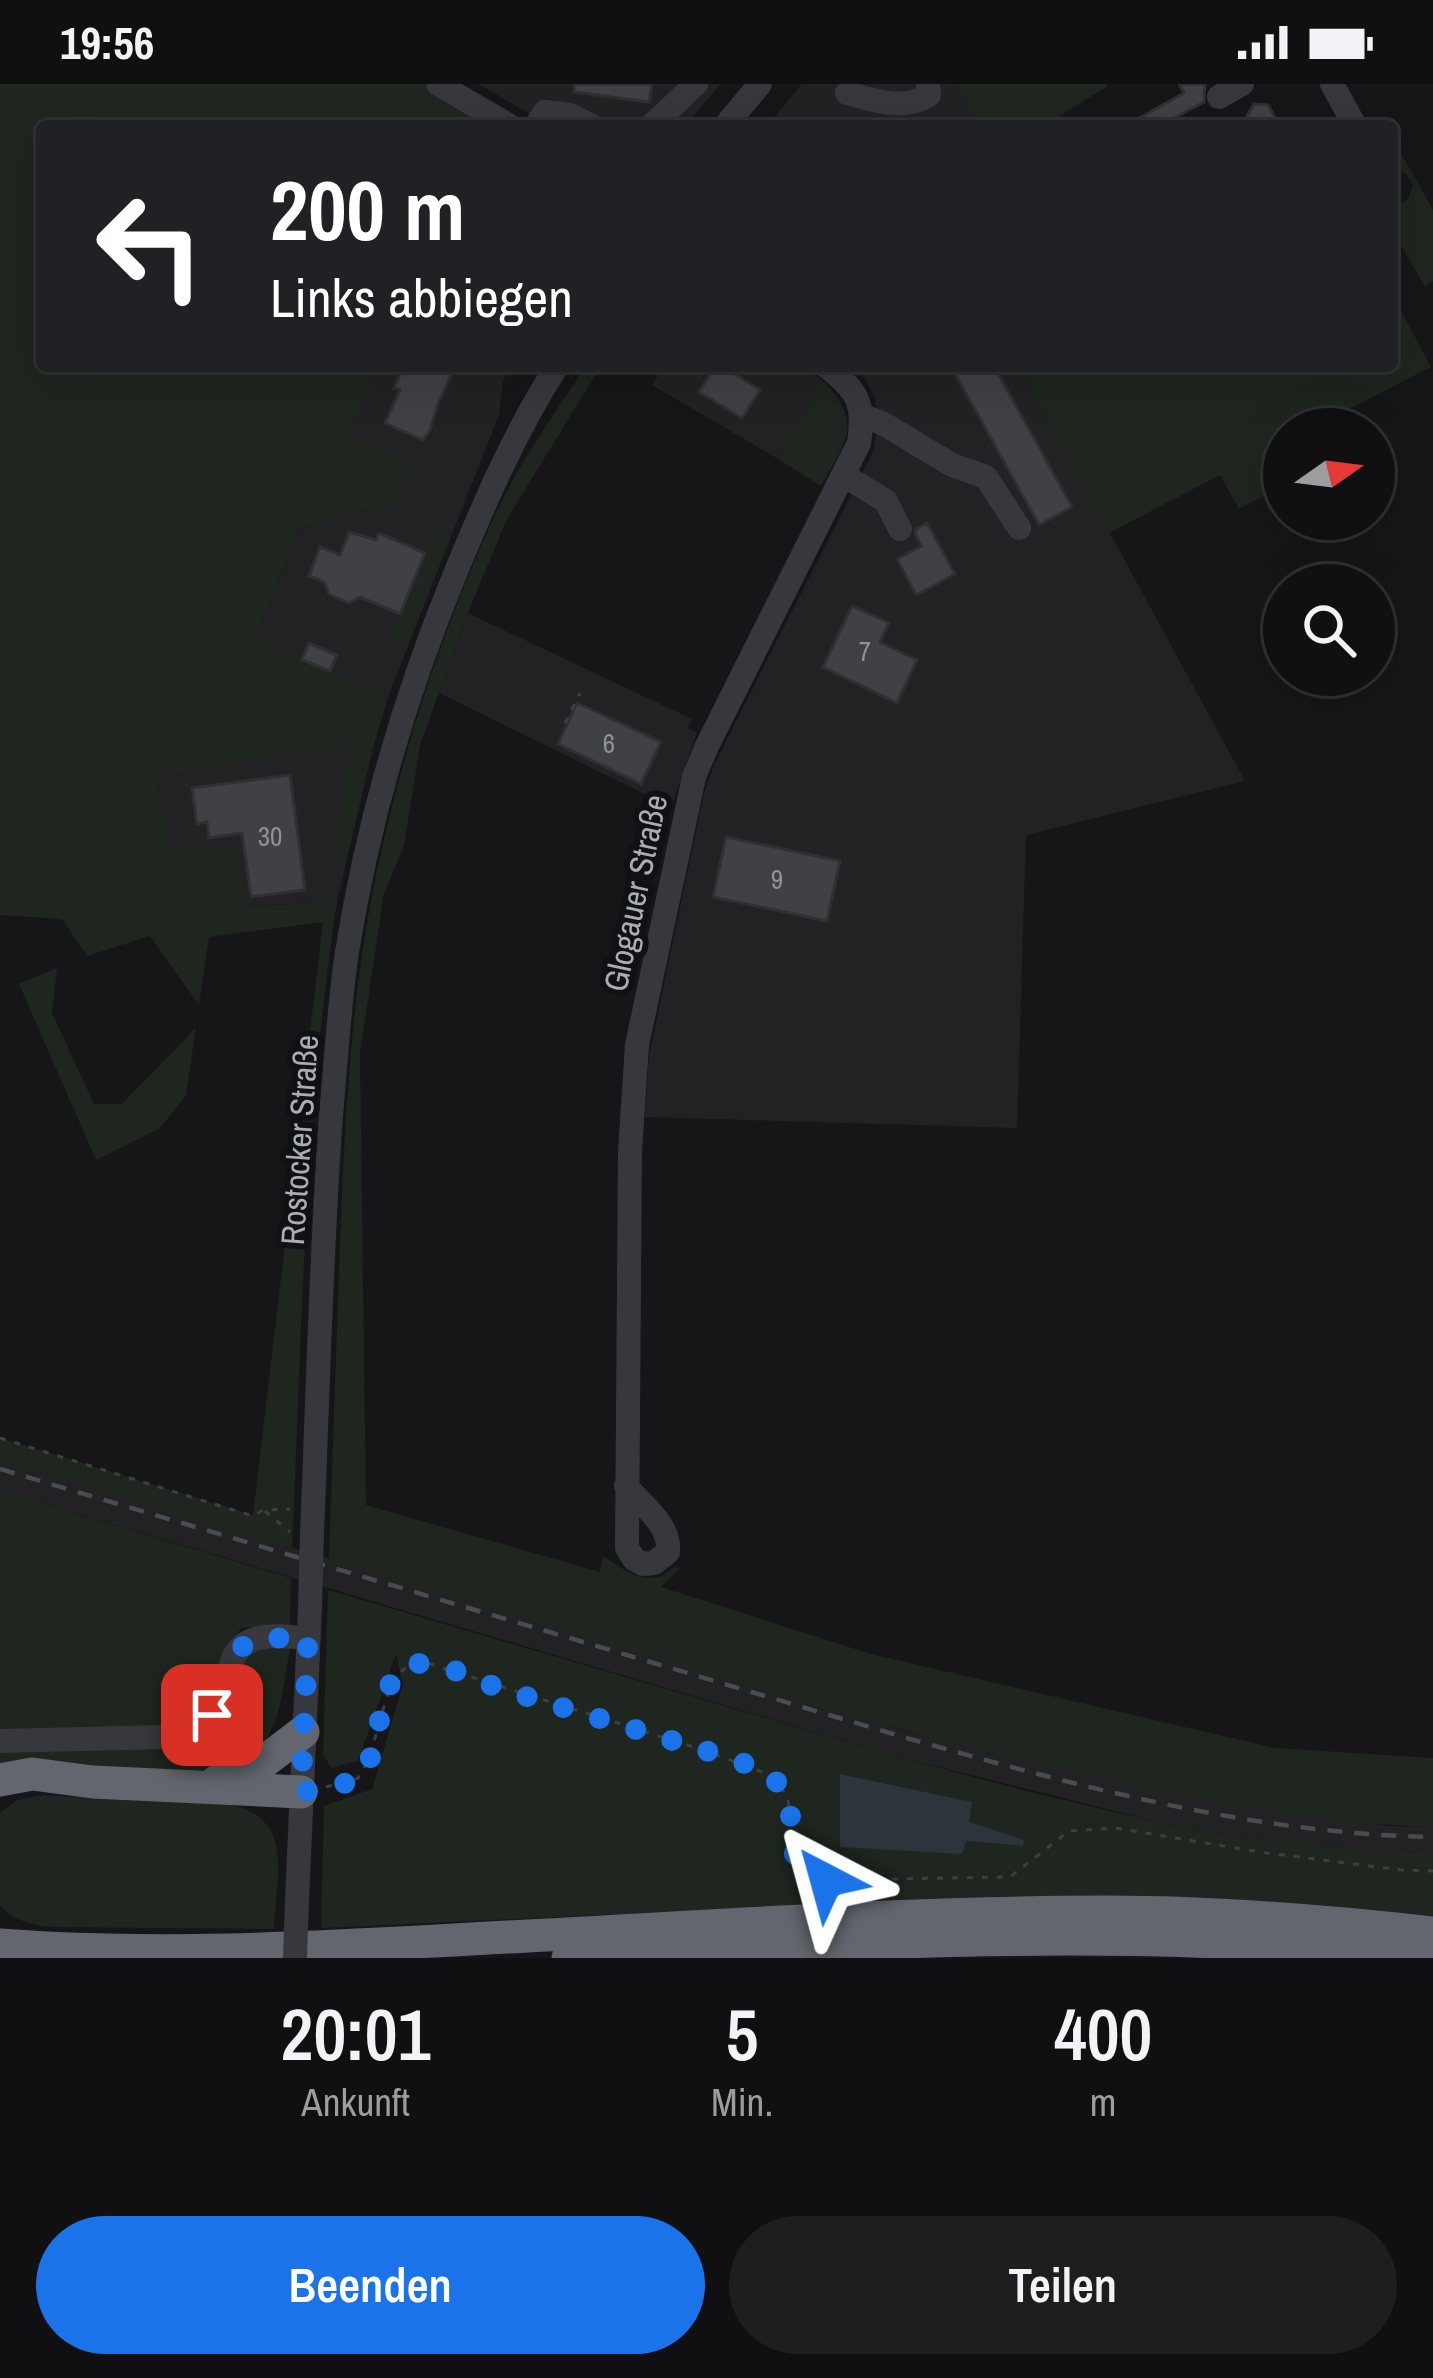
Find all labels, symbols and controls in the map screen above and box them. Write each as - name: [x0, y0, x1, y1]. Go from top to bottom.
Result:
- text: 19:56: [60, 12, 154, 73]
- text: 200 m: [270, 153, 465, 266]
- icon: left: [72, 168, 228, 324]
- text: Links abbiegen: [270, 261, 573, 334]
- north arrow: [1263, 408, 1395, 540]
- map controls: [1263, 408, 1395, 696]
- button: search: [1263, 564, 1395, 696]
- house number: 7: [859, 633, 871, 669]
- house number: 6: [603, 725, 615, 761]
- street label: Glogauer Straße: [593, 791, 677, 995]
- house number: 30: [258, 818, 282, 854]
- house number: 9: [771, 861, 783, 897]
- street label: Rostocker Straße: [270, 1033, 328, 1247]
- pin: [161, 1664, 263, 1766]
- icon: arrive: [179, 1682, 245, 1748]
- position arrow: [763, 1817, 889, 1943]
- text: 20:01: [281, 1985, 431, 2082]
- text: 5: [726, 1985, 759, 2082]
- text: 400: [1054, 1985, 1152, 2082]
- text: Ankunft: [301, 2076, 410, 2128]
- text: Min.: [711, 2076, 773, 2128]
- text: m: [1090, 2076, 1116, 2128]
- button: Beenden: [36, 2216, 705, 2354]
- button: Teilen: [729, 2216, 1397, 2354]

